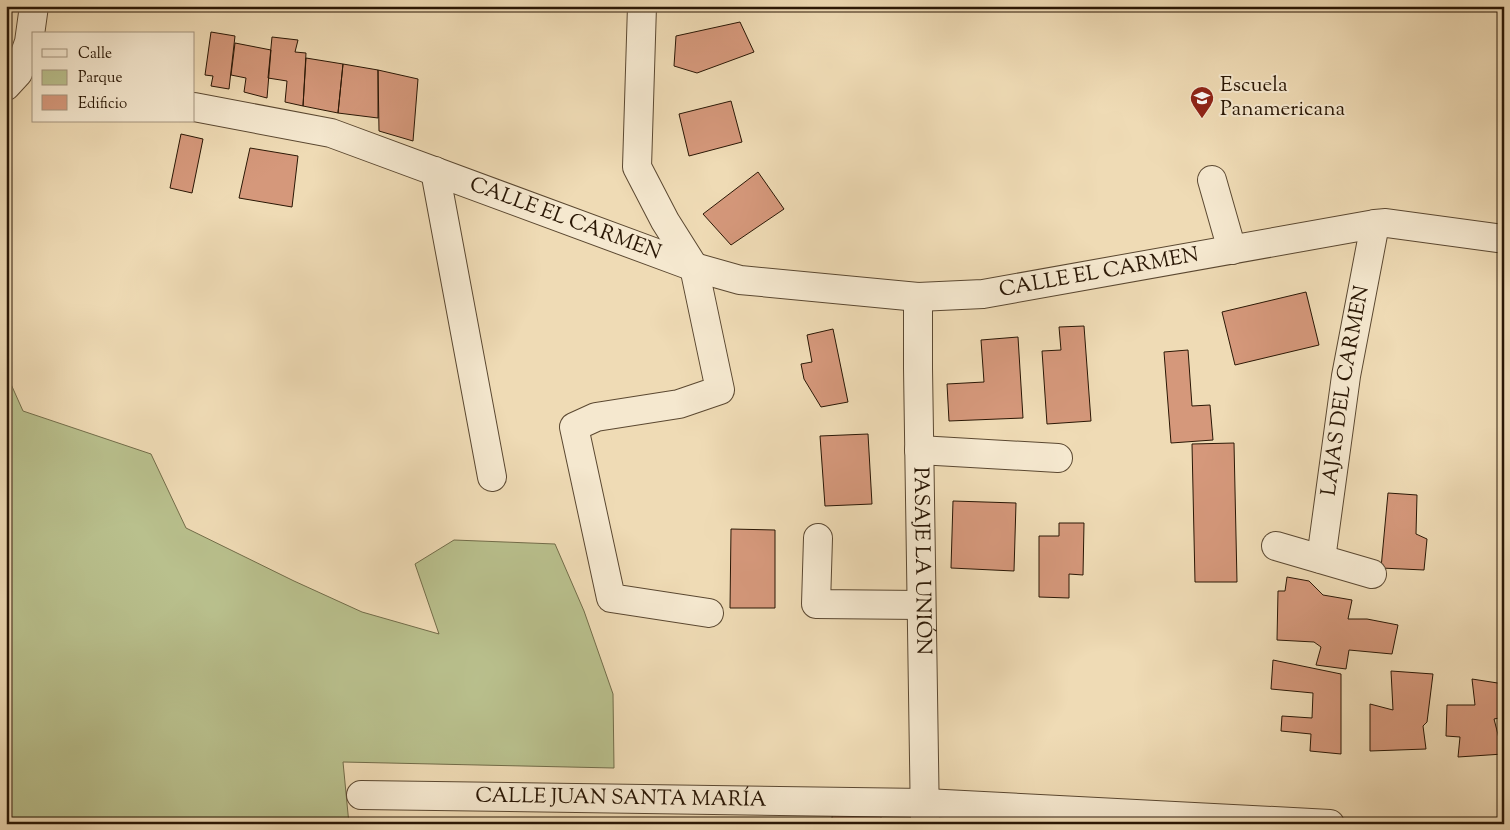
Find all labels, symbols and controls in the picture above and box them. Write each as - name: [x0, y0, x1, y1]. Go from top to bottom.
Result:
- legend: [32, 32, 195, 122]
- text: Calle: [78, 44, 112, 65]
- text: Parque: [78, 68, 122, 89]
- place label: Escuela Panamericana: [1220, 71, 1346, 125]
- school or university icon: Escuela Panamericana: [1189, 85, 1215, 119]
- text: Edificio: [78, 94, 127, 115]
- street label: CALLE EL CARMEN: [465, 170, 665, 269]
- street label: CALLE EL CARMEN: [997, 241, 1202, 306]
- street label: LAJAS DEL CARMEN: [1315, 283, 1378, 498]
- street label: PASAJE LA UNIÓN: [905, 467, 937, 655]
- street label: CALLE JUAN SANTA MARÍA: [475, 782, 767, 816]

